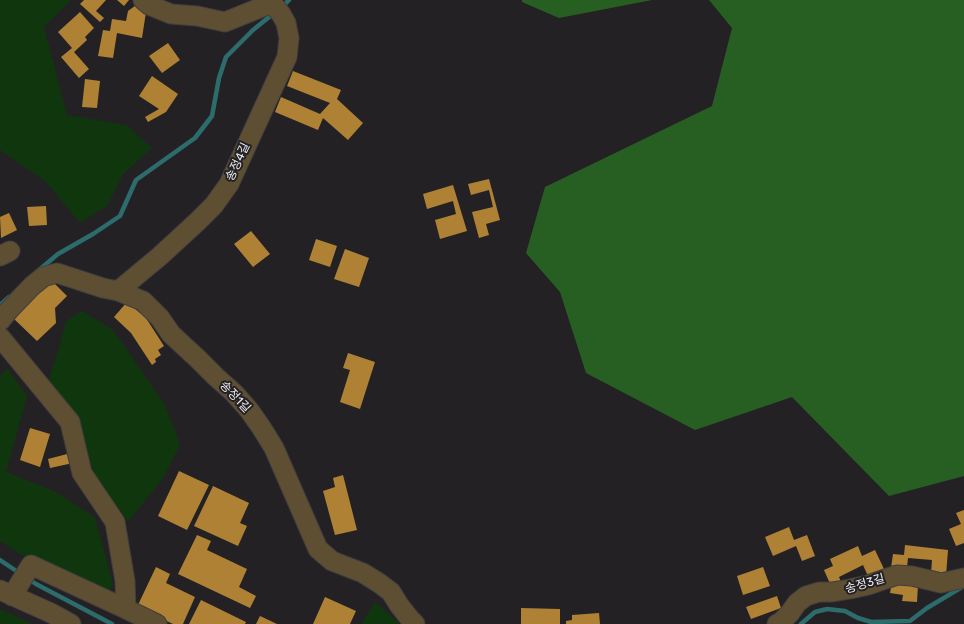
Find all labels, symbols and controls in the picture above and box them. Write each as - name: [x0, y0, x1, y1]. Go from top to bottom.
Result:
- street label: 송정4길: [223, 141, 253, 183]
- street label: 송정1길: [217, 378, 253, 416]
- street label: 송정3길: [844, 572, 886, 596]

